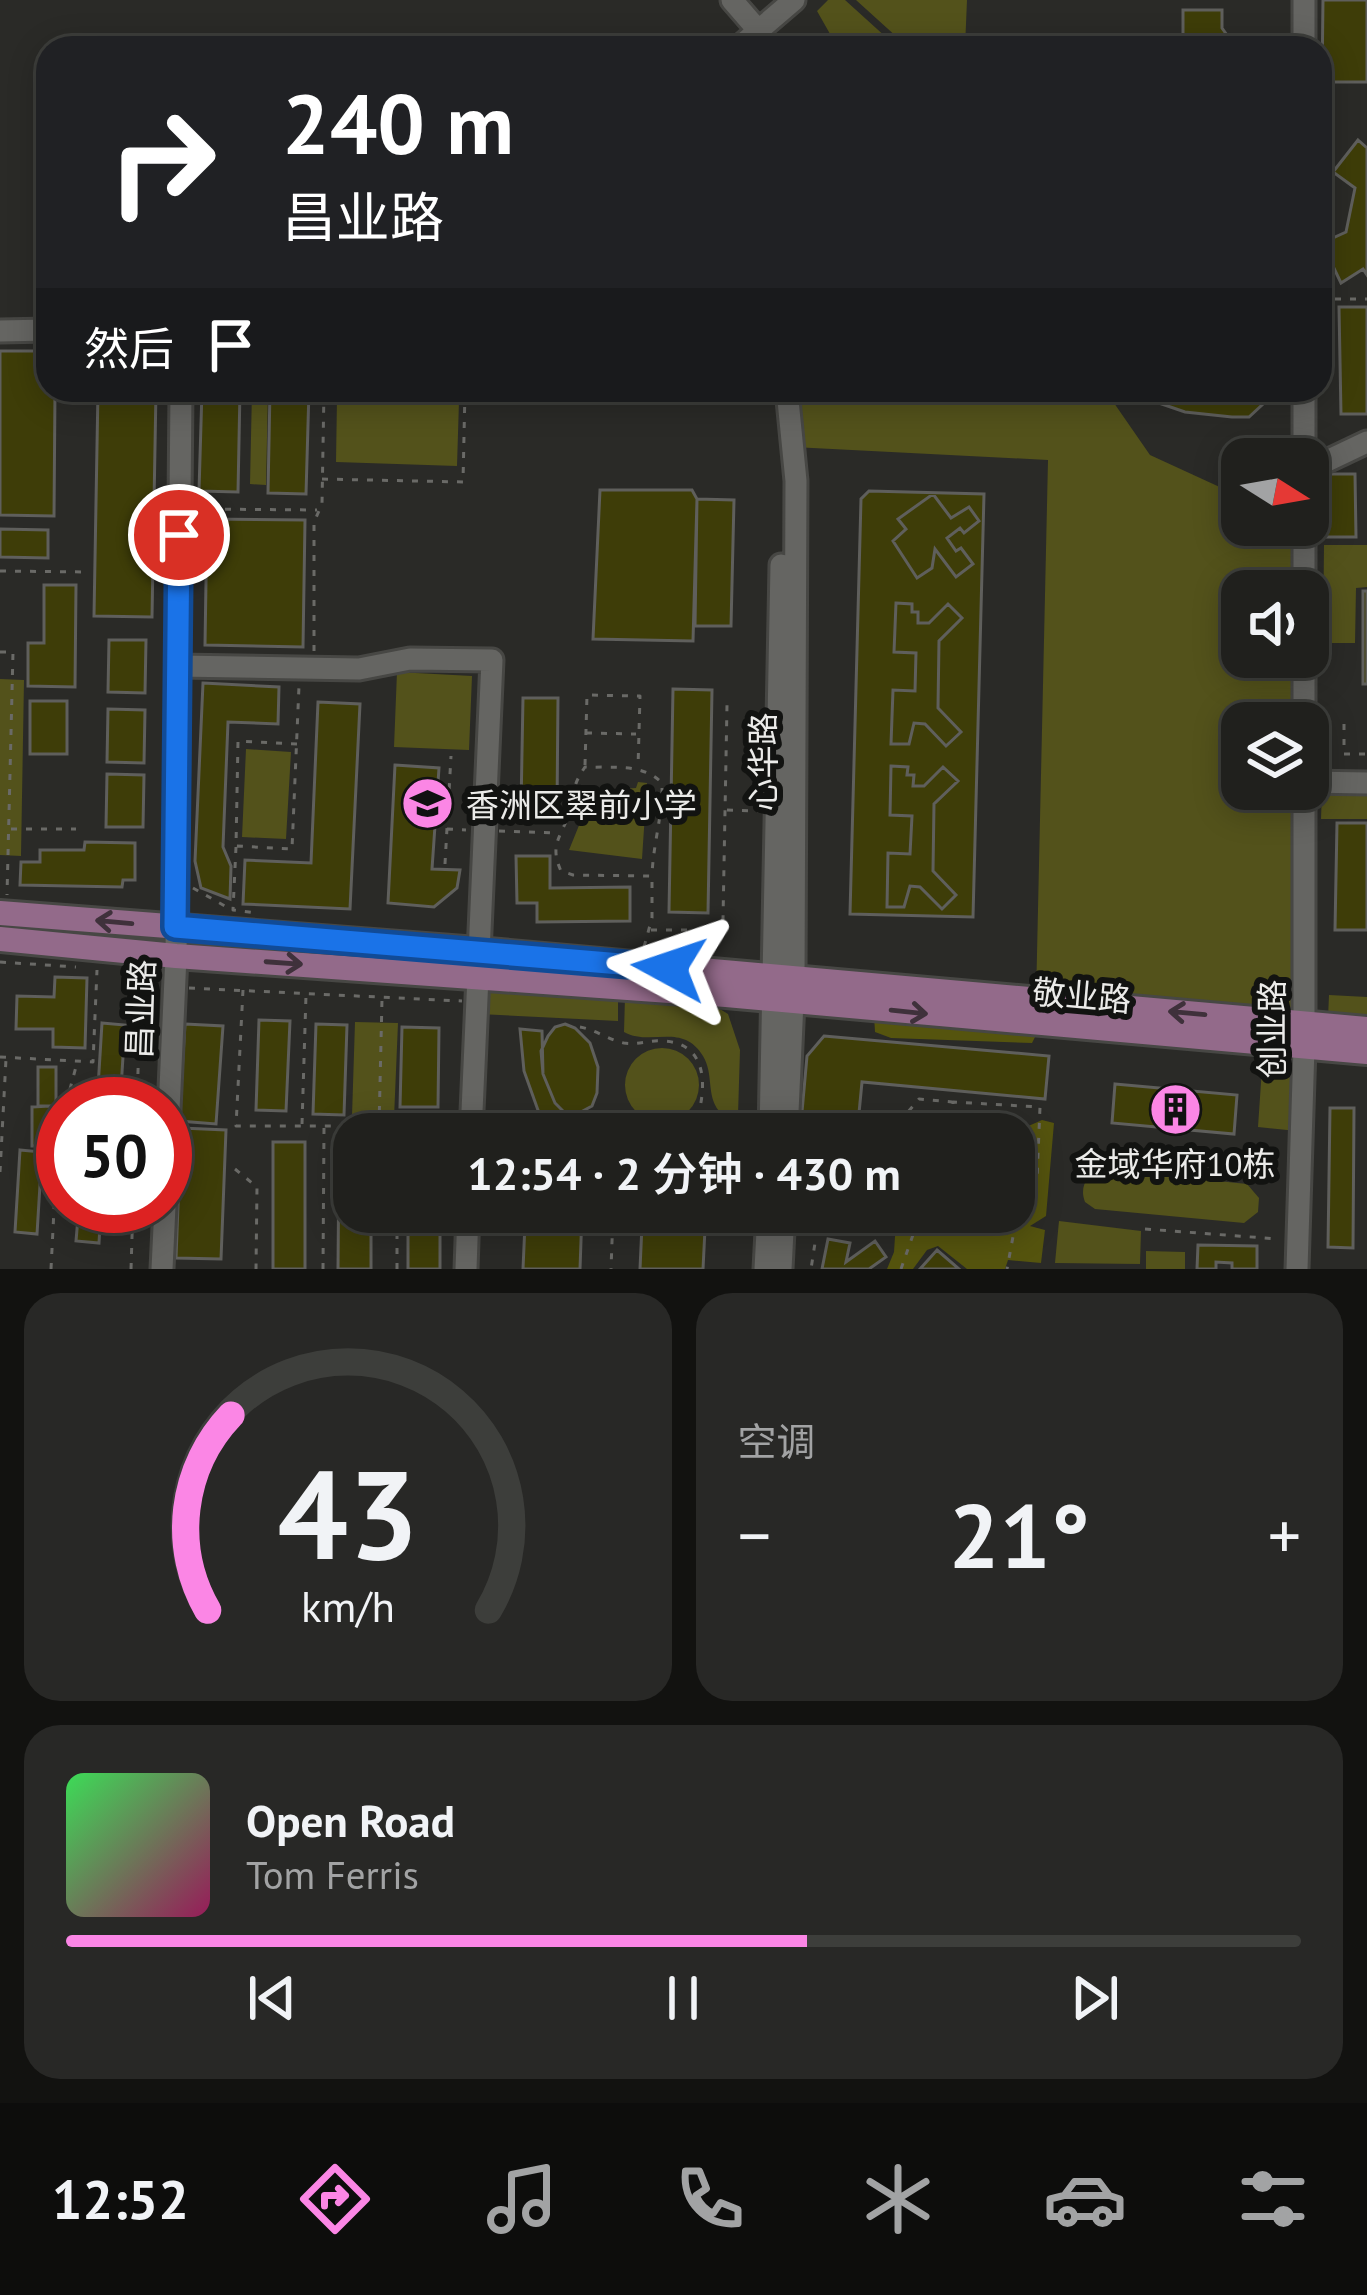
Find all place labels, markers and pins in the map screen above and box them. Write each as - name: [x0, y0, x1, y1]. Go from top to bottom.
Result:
- pin: [128, 484, 230, 586]
- school or university icon: 香洲区翠前小学: [399, 776, 455, 832]
- place label: 香洲区翠前小学: [466, 783, 697, 826]
- building icon: 金域华府10栋: [1147, 1081, 1203, 1137]
- place label: 金域华府10栋: [1075, 1142, 1275, 1185]

